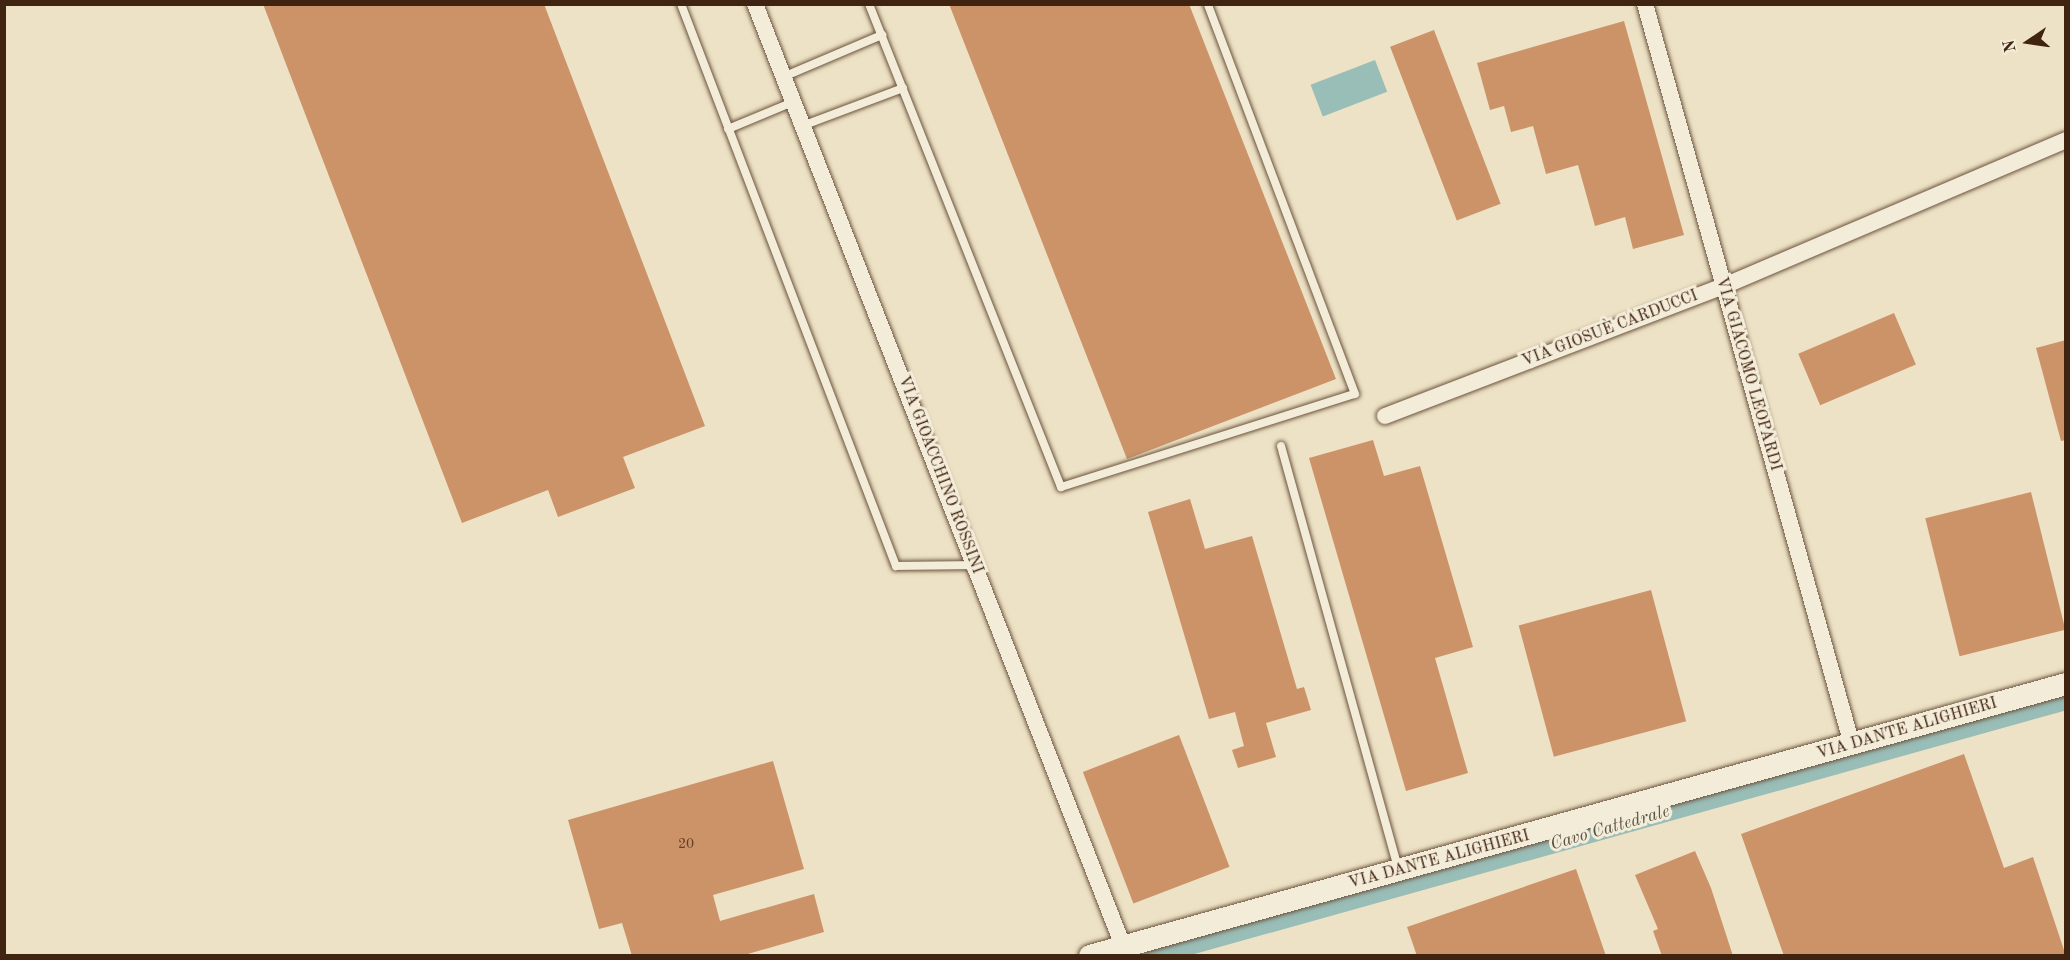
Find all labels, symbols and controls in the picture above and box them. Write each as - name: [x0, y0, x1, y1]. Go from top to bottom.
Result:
- north arrow: [1998, 12, 2058, 72]
- text: N: [2001, 38, 2020, 54]
- street label: VIA GIACOMO LEOPARDI: [1711, 275, 1785, 473]
- street label: VIA GIOSUÈ CARDUCCI: [1519, 287, 1701, 371]
- street label: VIA GIOACCHINO ROSSINI: [893, 373, 987, 577]
- street label: VIA DANTE ALIGHIERI: [1815, 694, 1999, 764]
- water label: Cavo Cattedrale: [1548, 801, 1672, 855]
- street label: VIA DANTE ALIGHIERI: [1346, 827, 1532, 893]
- house number: 20: [678, 836, 694, 852]

